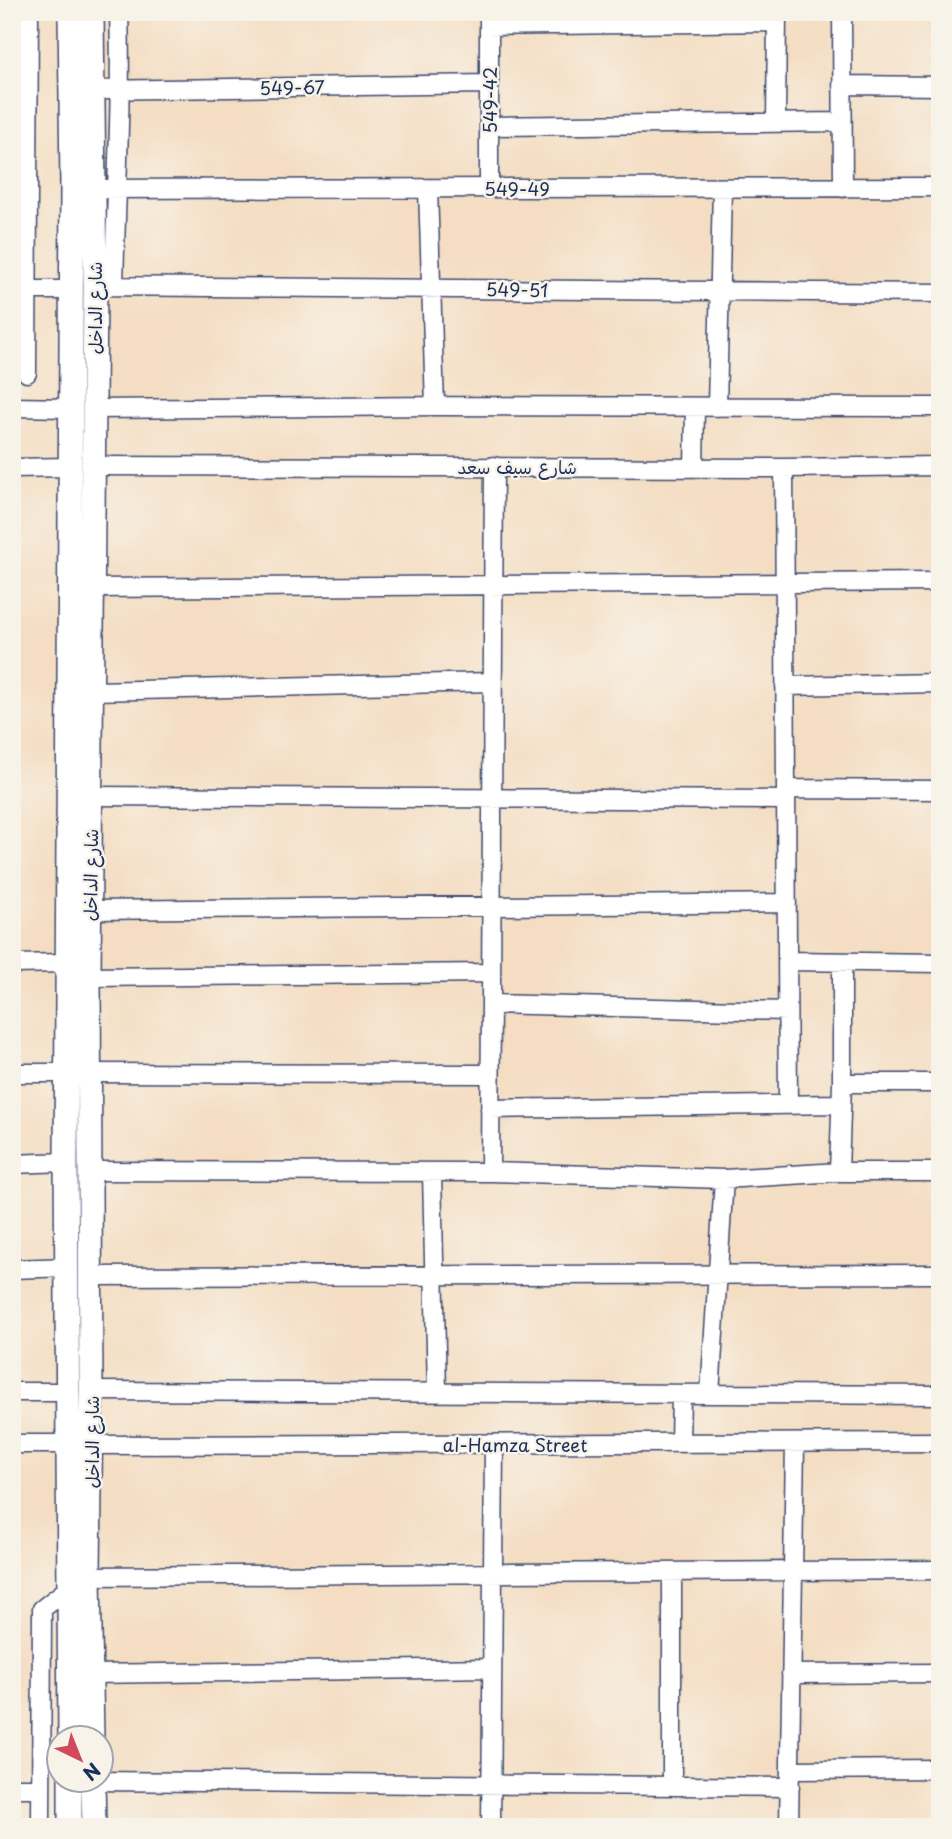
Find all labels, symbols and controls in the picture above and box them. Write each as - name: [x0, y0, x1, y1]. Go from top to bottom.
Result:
- street label: 549-42: [476, 66, 503, 134]
- street label: 549-67: [259, 73, 325, 101]
- street label: 549-49: [484, 175, 550, 202]
- street label: شارع الداخل: [81, 262, 108, 354]
- street label: 549-51: [486, 275, 548, 303]
- street label: شارع سيف سعد: [457, 453, 577, 480]
- street label: شارع الداخل: [76, 828, 104, 922]
- street label: شارع الداخل: [78, 1396, 105, 1488]
- street label: al-Hamza Street: [443, 1431, 587, 1458]
- north arrow: [46, 1724, 116, 1794]
- text: N: [77, 1757, 107, 1788]

